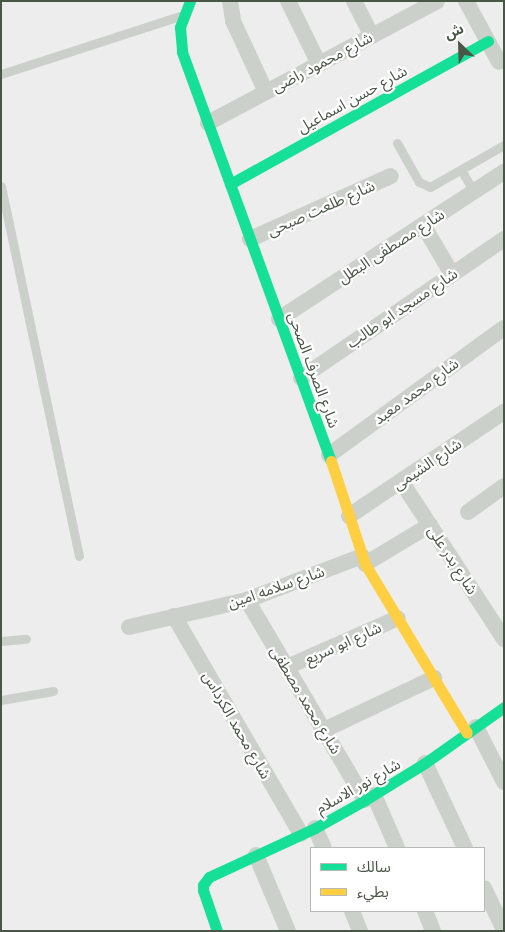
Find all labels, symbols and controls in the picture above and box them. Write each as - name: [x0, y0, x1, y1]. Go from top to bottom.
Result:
- north arrow: [435, 20, 485, 70]
- text: ش: [442, 20, 466, 43]
- street label: شارع محمود راضى: [269, 28, 375, 96]
- street label: شارع حسن اسماعيل: [294, 61, 410, 137]
- street label: شارع طلعت صبحى: [264, 176, 378, 240]
- street label: شارع مصطفى البطل: [335, 205, 447, 287]
- street label: شارع مسجد ابو طالب: [343, 264, 461, 352]
- street label: شارع الصرف الصحى: [285, 310, 343, 430]
- street label: شارع محمد معبد: [370, 354, 462, 428]
- street label: شارع الشيمى: [389, 434, 465, 494]
- street label: شارع بدر على: [424, 522, 482, 598]
- street label: شارع سلامه امين: [225, 562, 327, 612]
- street label: شارع ابو سريع: [302, 618, 384, 668]
- street label: شارع محمد مصطفى: [267, 643, 345, 757]
- street label: شارع محمد الكرداس: [199, 668, 275, 782]
- street label: شارع نور الاسلام: [313, 755, 403, 817]
- legend: [310, 847, 485, 912]
- text: سالك: [357, 858, 391, 875]
- text: بطيء: [357, 883, 389, 900]

